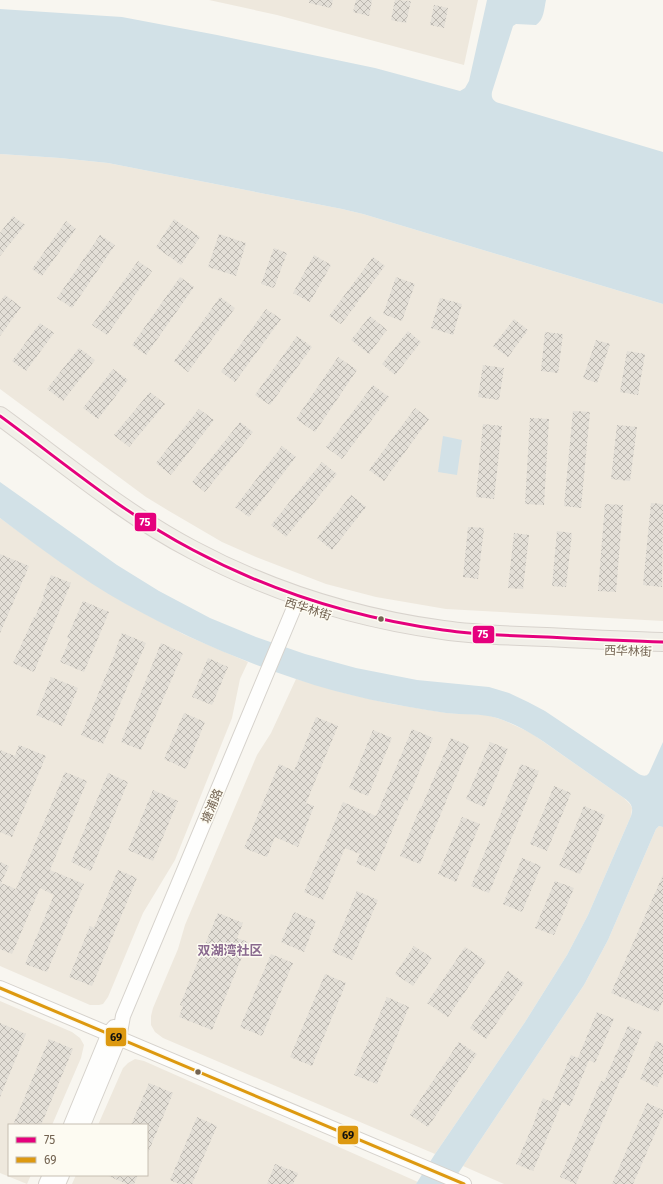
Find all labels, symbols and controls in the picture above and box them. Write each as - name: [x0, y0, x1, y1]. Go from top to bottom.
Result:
- line badge: 75: [134, 512, 157, 532]
- text: 75: [140, 516, 151, 529]
- street label: 西华林街: [283, 595, 333, 623]
- unlabelled marker: [376, 614, 386, 624]
- line badge: 75: [472, 625, 495, 644]
- text: 75: [478, 628, 489, 641]
- street label: 西华林街: [604, 643, 652, 659]
- street label: 塘浦路: [199, 787, 225, 825]
- district label: 双湖湾社区: [197, 943, 263, 958]
- line badge: 69: [105, 1027, 127, 1047]
- text: 69: [110, 1031, 122, 1044]
- unlabelled marker: [193, 1067, 203, 1077]
- legend: [8, 1124, 148, 1176]
- line badge: 69: [337, 1125, 359, 1145]
- text: 69: [342, 1129, 354, 1142]
- text: 75: [44, 1133, 55, 1147]
- text: 69: [44, 1153, 57, 1167]

